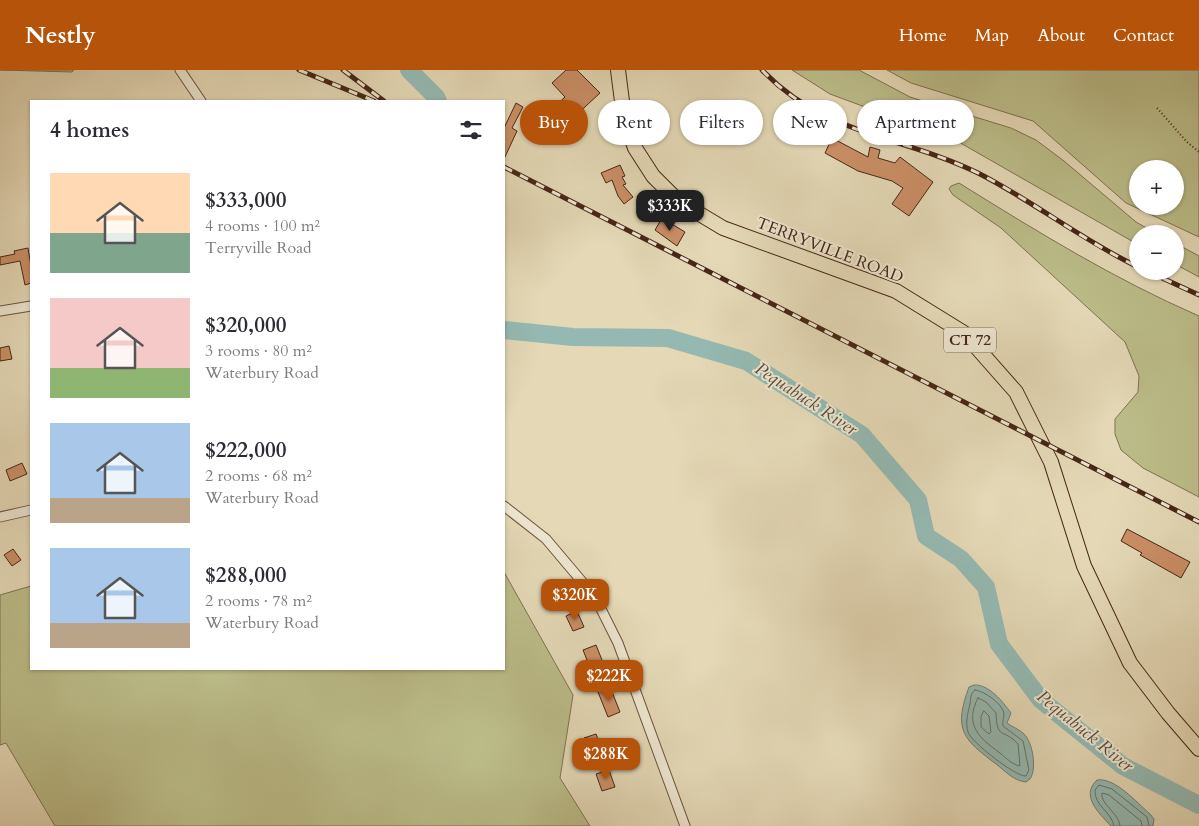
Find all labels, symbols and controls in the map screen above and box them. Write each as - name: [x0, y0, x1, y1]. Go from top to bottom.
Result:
- text: Nestly: [25, 19, 96, 52]
- text: Home: [899, 23, 947, 48]
- text: Map: [975, 23, 1009, 48]
- text: About: [1037, 23, 1085, 48]
- text: Contact: [1113, 23, 1174, 48]
- chip: Buy: [520, 100, 588, 145]
- chip: Rent: [598, 100, 670, 145]
- chip: Filters: [680, 100, 763, 145]
- chip: New: [773, 100, 847, 145]
- chip: Apartment: [857, 100, 974, 145]
- text: 4 homes: [50, 116, 129, 145]
- icon: filters: [457, 116, 485, 144]
- map controls: [1129, 160, 1184, 280]
- button: +: [1129, 160, 1184, 215]
- text: $333,000: [205, 186, 286, 215]
- pin: $333K: [635, 190, 705, 232]
- icon: home: [90, 193, 150, 253]
- text: $333K: [647, 195, 693, 217]
- street label: TERRYVILLE ROAD: [753, 212, 907, 288]
- text: 4 rooms · 100 m²: [205, 215, 320, 237]
- button: −: [1129, 225, 1184, 280]
- text: Terryville Road: [205, 237, 312, 259]
- text: $320,000: [205, 311, 286, 340]
- icon: home: [90, 318, 150, 378]
- road number: CT 72: [944, 328, 996, 352]
- text: 3 rooms · 80 m²: [205, 340, 312, 362]
- water label: Pequabuck River: [750, 356, 863, 442]
- text: Waterbury Road: [205, 362, 319, 384]
- text: $222,000: [205, 436, 286, 465]
- icon: home: [90, 443, 150, 503]
- text: 2 rooms · 68 m²: [205, 465, 312, 487]
- text: Waterbury Road: [205, 487, 319, 509]
- text: $288,000: [205, 561, 286, 590]
- icon: home: [90, 568, 150, 628]
- pin: $320K: [540, 578, 610, 621]
- text: $320K: [552, 584, 598, 606]
- text: 2 rooms · 78 m²: [205, 590, 312, 612]
- text: Waterbury Road: [205, 612, 319, 634]
- pin: $222K: [574, 660, 644, 702]
- text: $222K: [586, 665, 632, 687]
- water label: Pequabuck River: [1031, 684, 1139, 778]
- pin: $288K: [571, 738, 641, 780]
- text: $288K: [583, 743, 629, 765]

